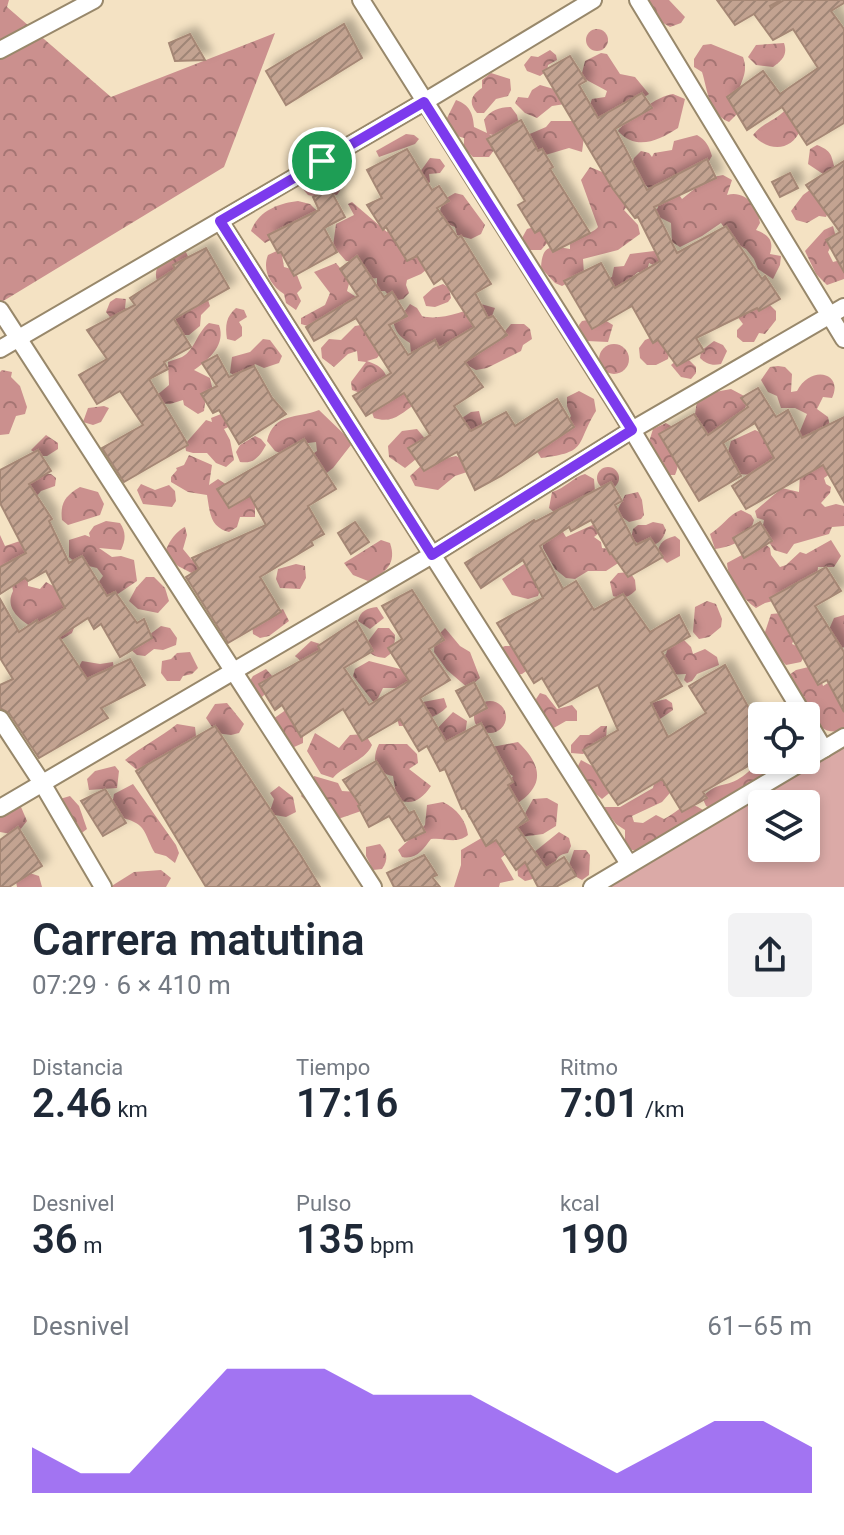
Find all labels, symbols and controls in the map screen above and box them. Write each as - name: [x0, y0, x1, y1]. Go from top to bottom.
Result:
- pin: [288, 127, 356, 195]
- icon: arrive: [300, 139, 344, 183]
- map controls: [748, 702, 820, 862]
- button: locate: [748, 702, 820, 774]
- button: layers: [748, 790, 820, 862]
- button: share: [728, 913, 812, 997]
- text: Carrera matutina: [32, 914, 365, 966]
- text: 07:29 · 6 × 410 m: [32, 970, 231, 1000]
- text: Distancia: [32, 1055, 123, 1080]
- text: Tiempo: [296, 1055, 370, 1080]
- text: Ritmo: [560, 1055, 618, 1080]
- text: 2.46: [32, 1080, 112, 1127]
- text: 17:16: [296, 1080, 398, 1127]
- text: 7:01: [560, 1080, 639, 1127]
- text: km: [112, 1097, 148, 1122]
- text: /km: [639, 1097, 684, 1122]
- text: Desnivel: [32, 1191, 115, 1216]
- text: Pulso: [296, 1191, 351, 1216]
- text: kcal: [560, 1191, 600, 1216]
- text: 36: [32, 1216, 78, 1263]
- text: 135: [296, 1216, 365, 1263]
- text: 190: [560, 1216, 629, 1263]
- text: m: [78, 1233, 102, 1258]
- text: bpm: [365, 1233, 414, 1258]
- text: Desnivel: [32, 1311, 130, 1341]
- text: 61–65 m: [707, 1311, 812, 1341]

